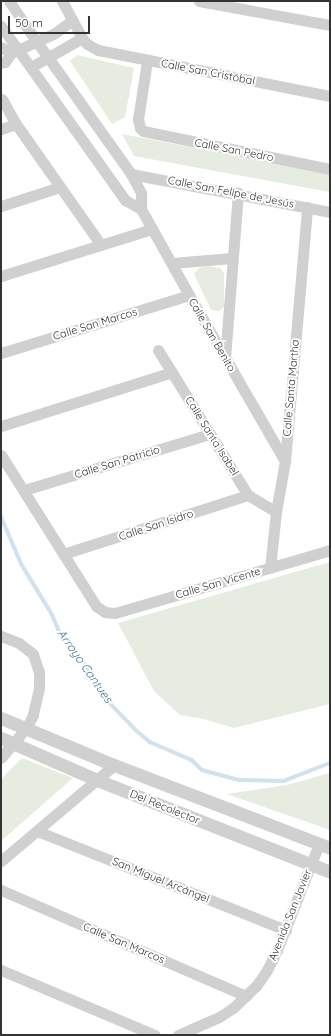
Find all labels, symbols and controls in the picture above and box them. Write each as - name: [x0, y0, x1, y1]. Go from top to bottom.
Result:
- scale bar: [10, 8, 92, 34]
- text: 50 m: [15, 15, 43, 30]
- street label: Calle San Cristóbal: [160, 56, 256, 88]
- street label: Calle San Pedro: [193, 136, 275, 164]
- street label: Calle San Felipe de Jesús: [167, 173, 295, 211]
- street label: Calle San Benito: [186, 296, 238, 374]
- street label: Calle San Marcos: [51, 305, 139, 343]
- street label: Calle Santa Martha: [280, 339, 302, 437]
- street label: Calle Santa Isabel: [182, 394, 242, 478]
- street label: Calle San Patricio: [73, 443, 161, 481]
- street label: Calle San Isidro: [117, 507, 195, 543]
- street label: Calle San Vicente: [174, 565, 262, 601]
- water label: Arroyo Cantues: [54, 626, 116, 706]
- street label: Del Recolector: [128, 787, 202, 827]
- street label: San Miguel Arcángel: [110, 854, 212, 906]
- street label: Avenida San Javier: [266, 867, 314, 963]
- street label: Calle San Marcos: [81, 920, 167, 966]

